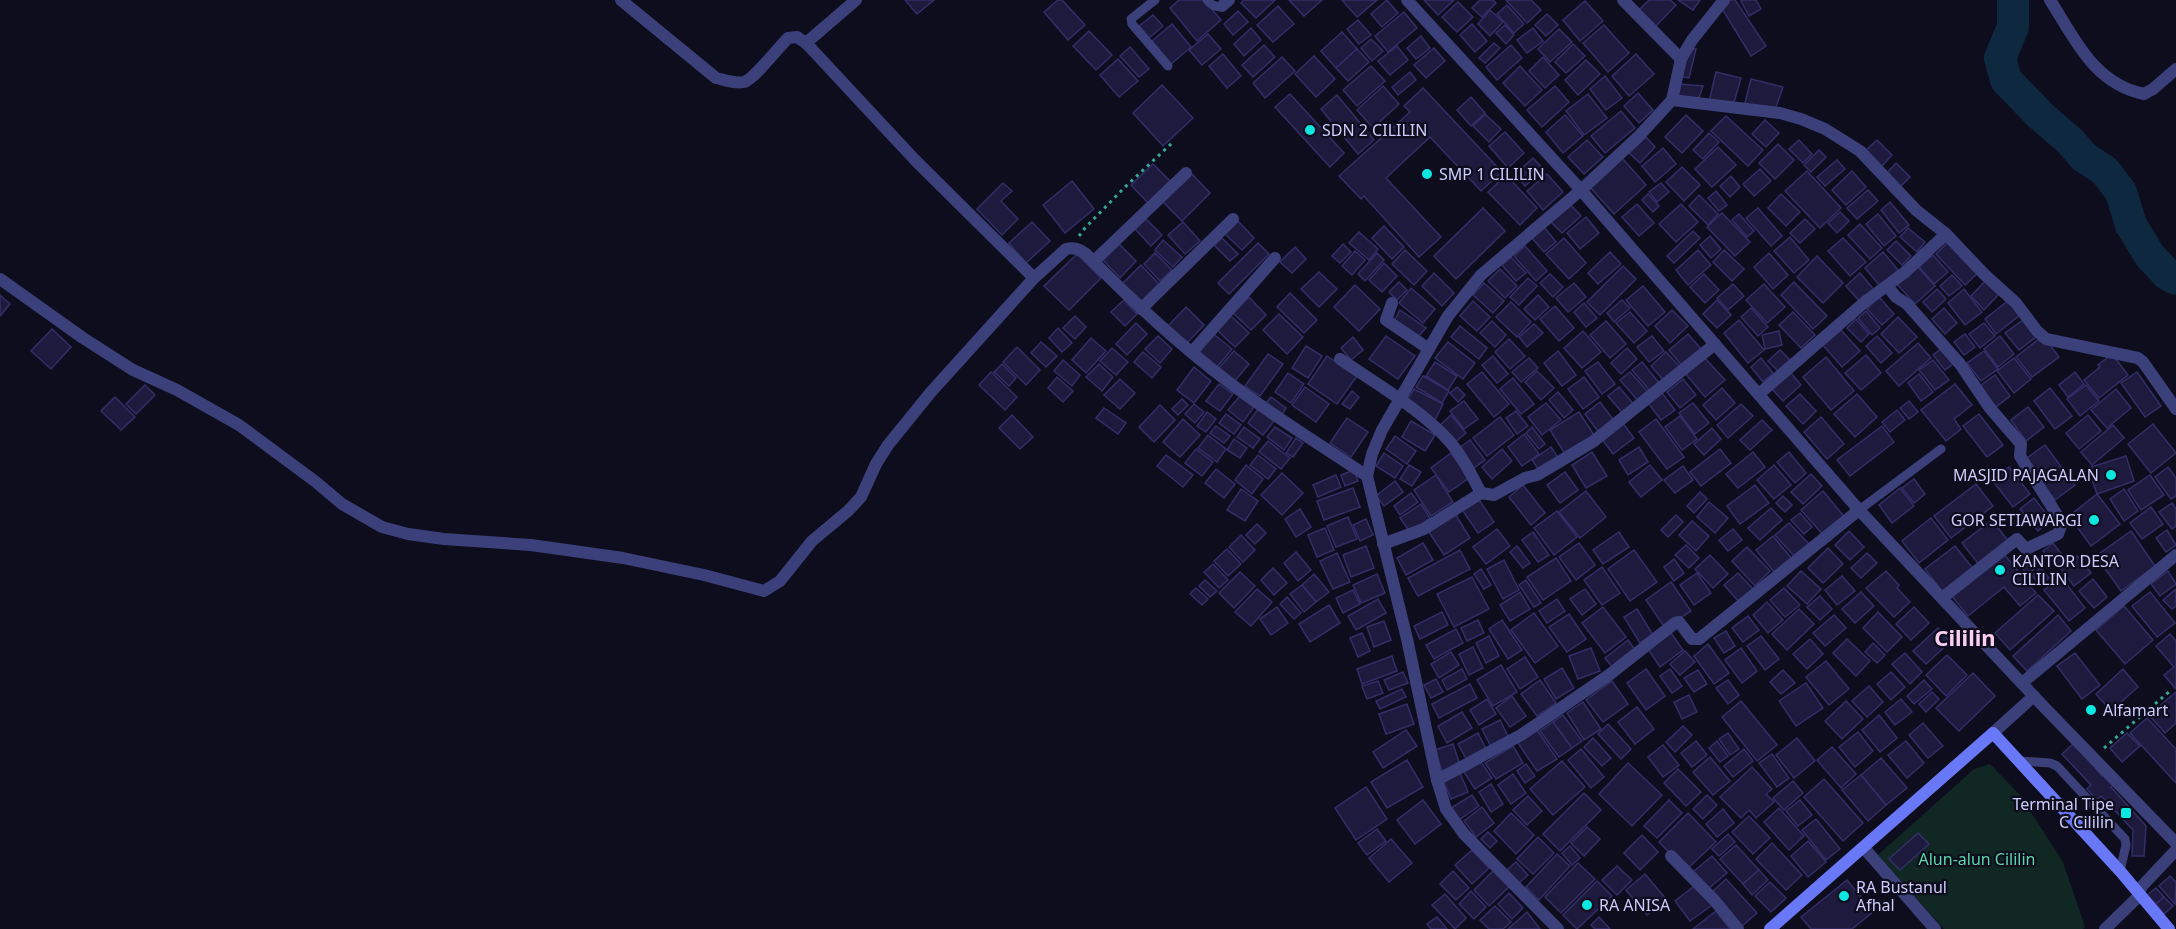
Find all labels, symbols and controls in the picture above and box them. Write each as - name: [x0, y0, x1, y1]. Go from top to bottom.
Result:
- place label: SDN 2 CILILIN: [1322, 119, 1427, 141]
- marker: SDN 2 CILILIN: [1303, 123, 1317, 137]
- place label: SMP 1 CILILIN: [1439, 163, 1545, 185]
- marker: SMP 1 CILILIN: [1420, 167, 1434, 181]
- place label: MASJID PAJAGALAN: [1953, 464, 2099, 486]
- marker: MASJID PAJAGALAN: [2104, 468, 2118, 482]
- place label: GOR SETIAWARGI: [1951, 509, 2082, 531]
- marker: GOR SETIAWARGI: [2087, 513, 2101, 527]
- place label: KANTOR DESA CILILIN: [2012, 550, 2120, 590]
- marker: KANTOR DESA CILILIN: [1993, 563, 2007, 577]
- district label: Cililin: [1934, 622, 1996, 652]
- place label: Alfamart: [2103, 699, 2168, 721]
- marker: Alfamart: [2084, 703, 2098, 717]
- place label: Terminal Tipe C Cililin: [2012, 793, 2114, 833]
- marker: Terminal Tipe C Cililin: [2119, 806, 2133, 820]
- park label: Alun-alun Cililin: [1919, 848, 2035, 870]
- place label: RA Bustanul Afhal: [1856, 876, 1947, 916]
- marker: RA Bustanul Afhal: [1837, 889, 1851, 903]
- place label: RA ANISA: [1599, 894, 1671, 916]
- marker: RA ANISA: [1580, 898, 1594, 912]

